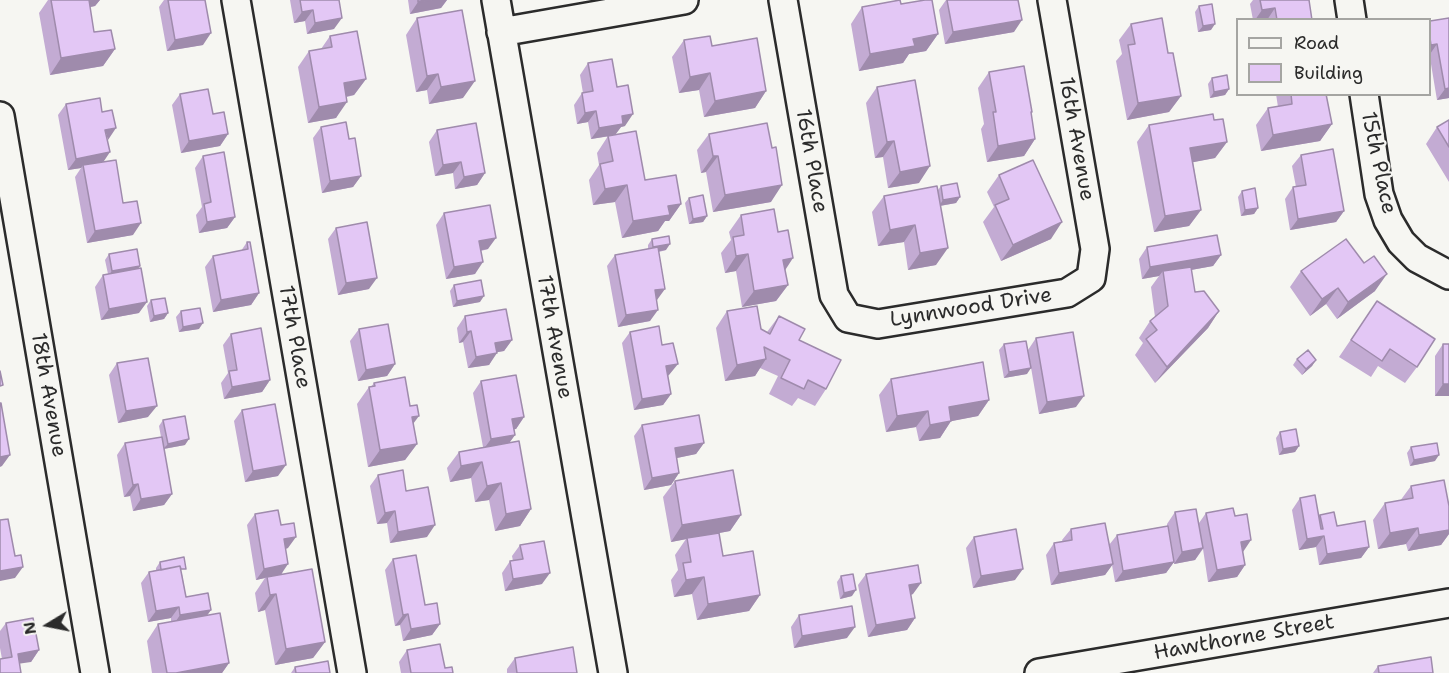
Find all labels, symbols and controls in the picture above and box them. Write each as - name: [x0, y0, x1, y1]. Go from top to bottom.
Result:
- legend: [1236, 18, 1431, 96]
- text: Road: [1294, 31, 1339, 55]
- text: Building: [1294, 61, 1363, 85]
- street label: 16th Avenue: [1053, 75, 1099, 203]
- street label: 16th Place: [789, 107, 833, 215]
- street label: 15th Place: [1355, 110, 1401, 216]
- street label: 17th Avenue: [531, 273, 577, 401]
- street label: 17th Place: [273, 283, 315, 391]
- street label: Lynnwood Drive: [888, 283, 1054, 333]
- street label: 18th Avenue: [25, 331, 71, 459]
- north arrow: [18, 595, 78, 655]
- street label: Hawthorne Street: [1152, 610, 1336, 666]
- text: N: [18, 620, 41, 636]

